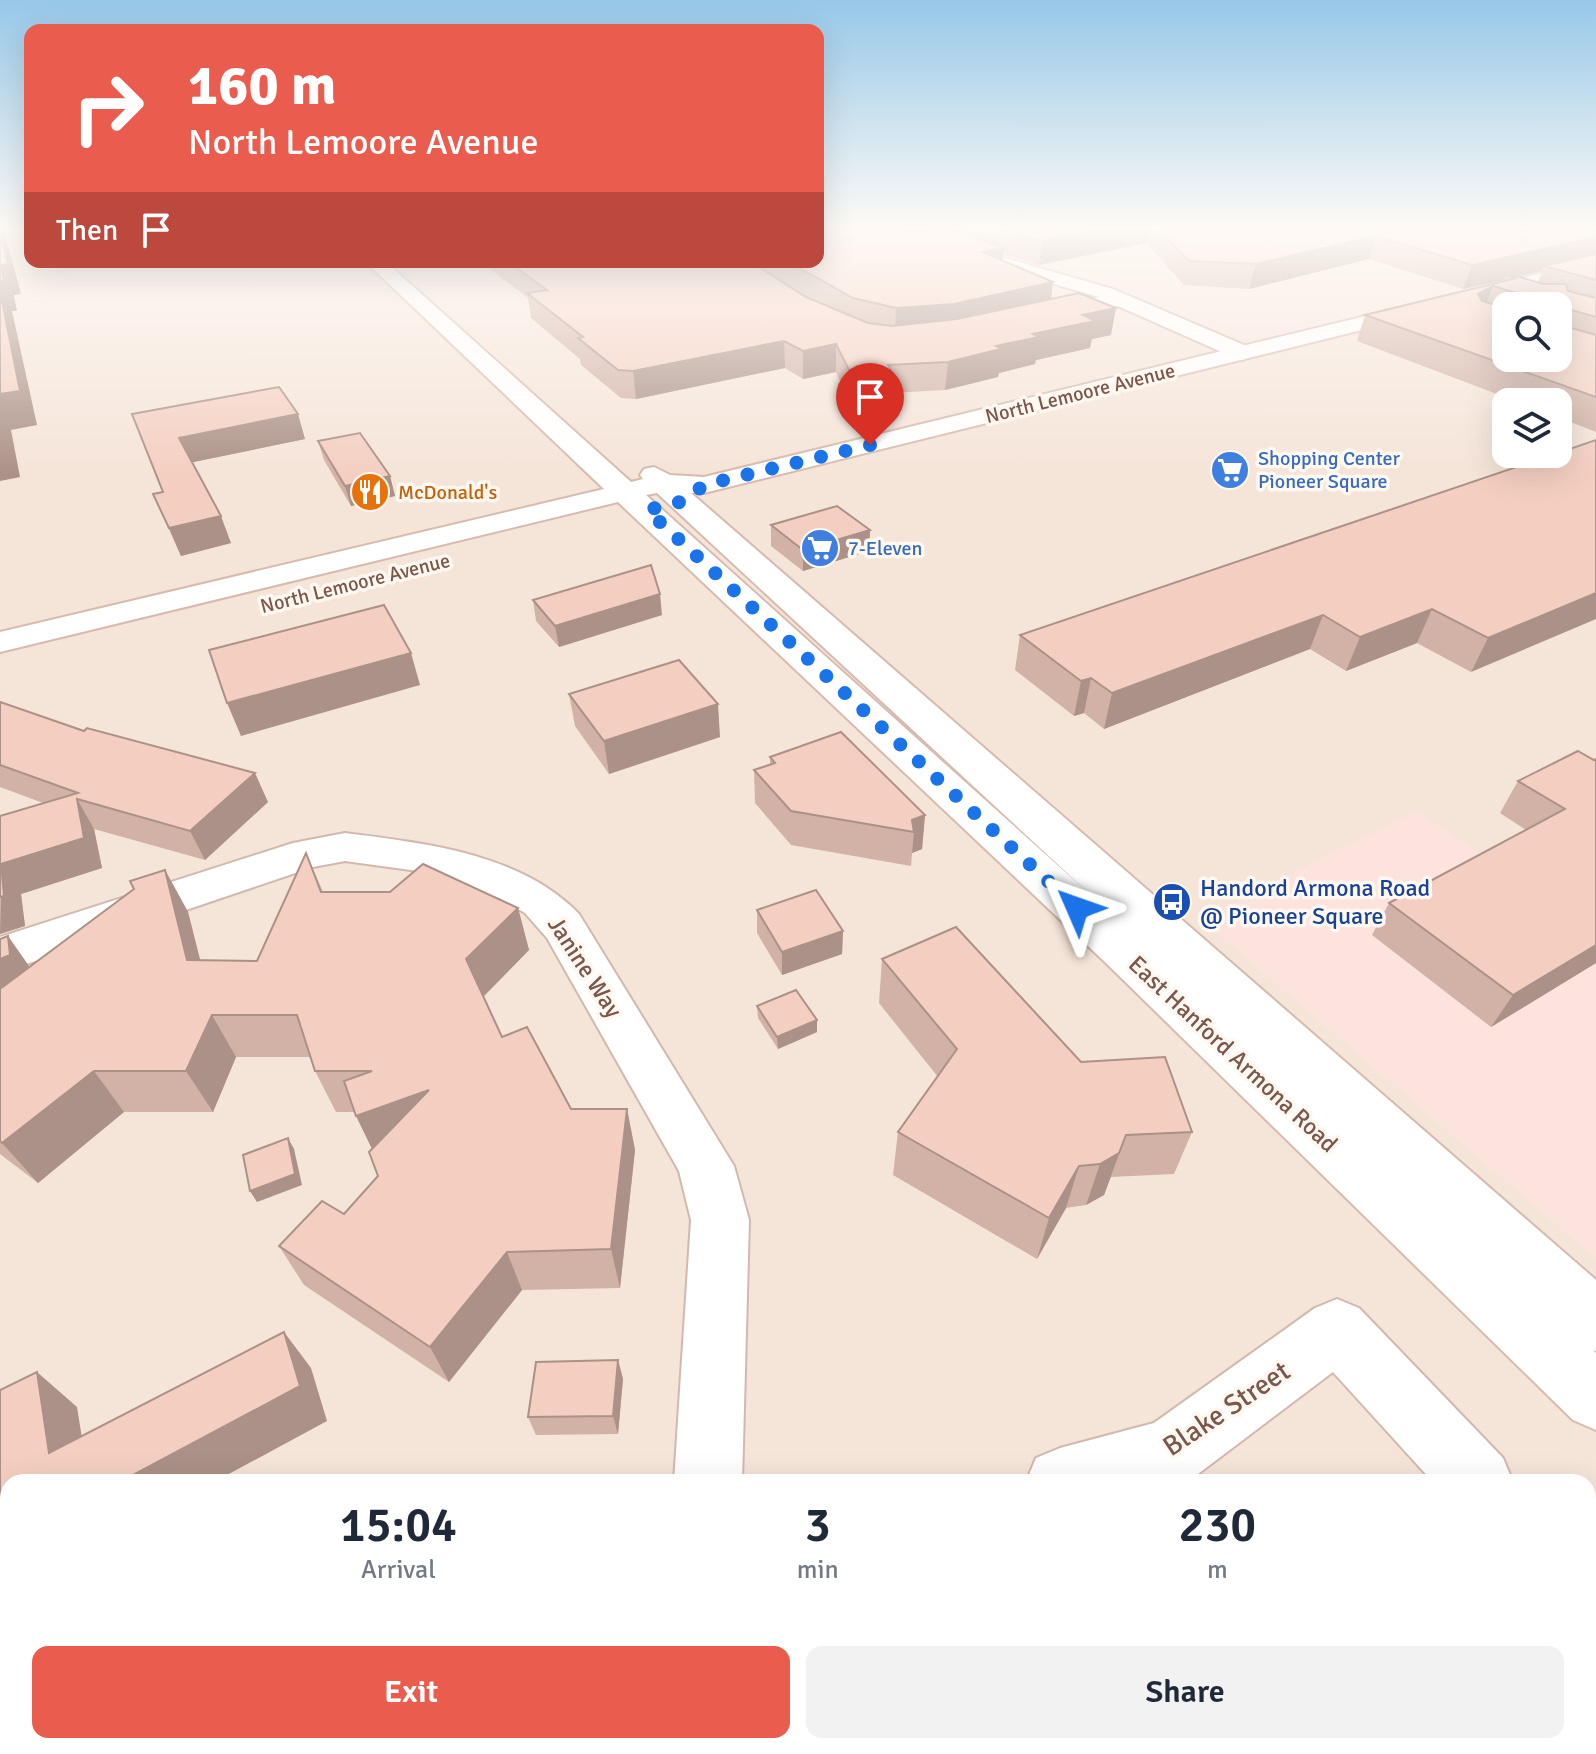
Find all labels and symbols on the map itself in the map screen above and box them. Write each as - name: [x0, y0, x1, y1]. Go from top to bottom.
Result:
- street label: North Lemoore Avenue: [983, 358, 1178, 429]
- pin: [836, 363, 904, 445]
- place label: Shopping Center Pioneer Square: [1258, 446, 1401, 494]
- supermarket icon: Shopping Center Pioneer Square: [1209, 449, 1251, 491]
- restaurant icon: McDonald's: [349, 471, 391, 513]
- place label: McDonald's: [398, 480, 497, 505]
- supermarket icon: 7-Eleven: [799, 527, 841, 569]
- place label: 7-Eleven: [848, 536, 922, 561]
- street label: North Lemoore Avenue: [258, 548, 453, 619]
- position arrow: [1035, 866, 1119, 950]
- place label: Handord Armona Road @ Pioneer Square: [1200, 873, 1430, 931]
- bus stop icon: Handord Armona Road @ Pioneer Square: [1151, 881, 1193, 923]
- street label: Janine Way: [541, 911, 629, 1023]
- street label: East Hanford Armona Road: [1122, 949, 1344, 1159]
- street label: Blake Street: [1157, 1354, 1297, 1464]

